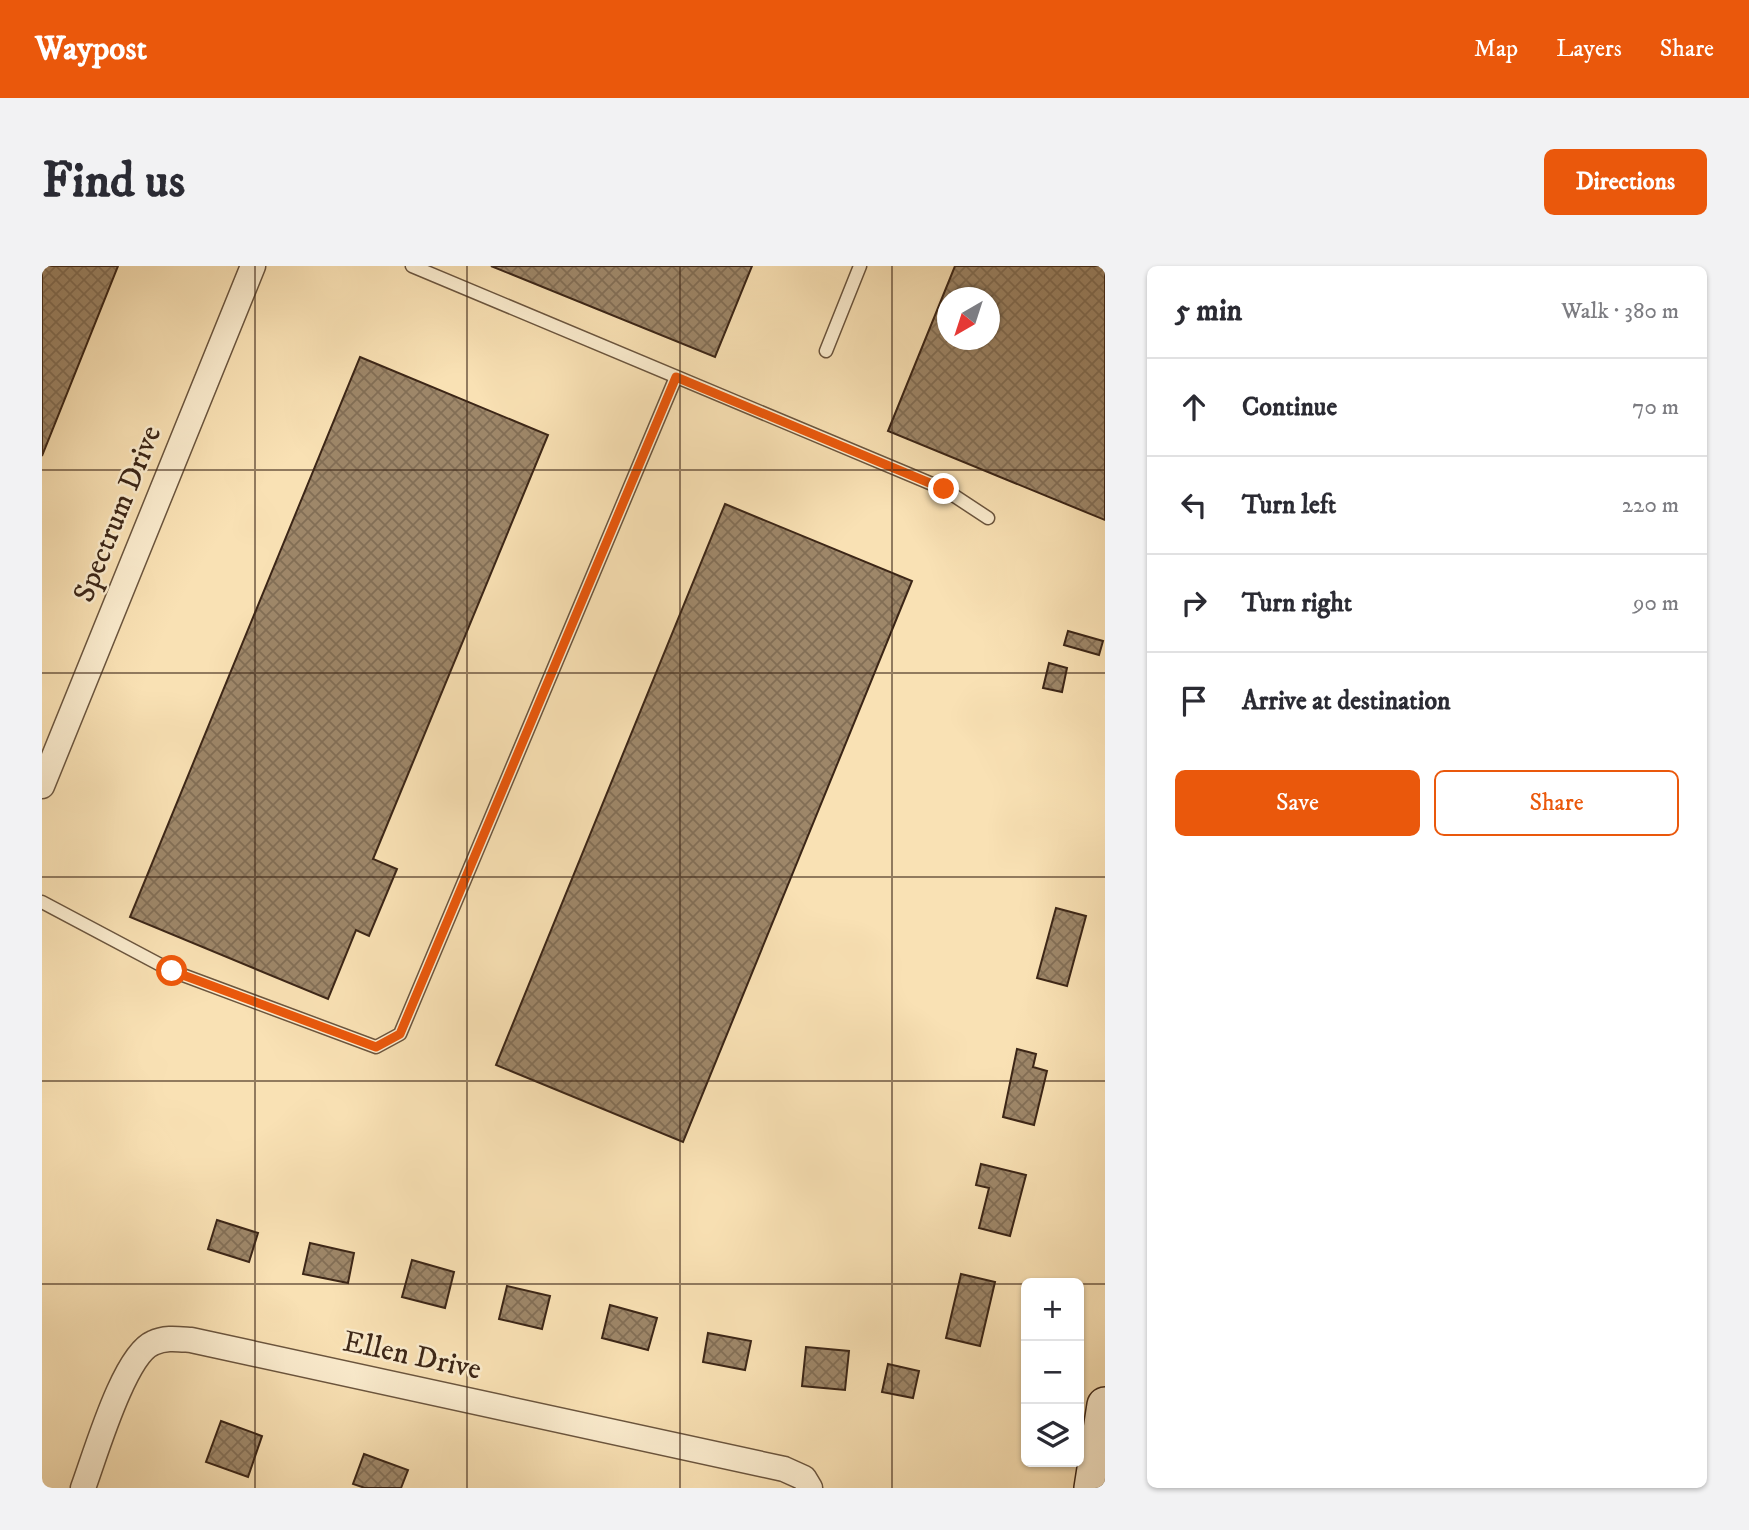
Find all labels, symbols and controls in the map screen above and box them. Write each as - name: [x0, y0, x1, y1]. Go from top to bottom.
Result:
- text: Waypost: [35, 29, 147, 70]
- text: Map: [1474, 34, 1518, 64]
- text: Layers: [1556, 34, 1622, 64]
- text: Share: [1660, 34, 1714, 64]
- button: Directions: [1544, 149, 1707, 215]
- text: Find us: [42, 151, 185, 213]
- north arrow: [937, 287, 1000, 350]
- text: 5 min: [1175, 293, 1242, 330]
- text: Walk · 380 m: [1561, 297, 1679, 326]
- icon: ahead: [1175, 388, 1213, 426]
- text: Continue: [1242, 391, 1337, 424]
- text: 70 m: [1632, 393, 1679, 422]
- street label: Spectrum Drive: [66, 420, 170, 608]
- route end: [928, 473, 959, 504]
- icon: left: [1175, 486, 1213, 524]
- text: Turn left: [1242, 489, 1336, 522]
- text: 220 m: [1622, 491, 1679, 520]
- icon: right: [1175, 584, 1213, 622]
- text: Turn right: [1242, 587, 1352, 620]
- text: 90 m: [1633, 589, 1679, 618]
- icon: arrive: [1175, 682, 1213, 720]
- text: Arrive at destination: [1242, 685, 1451, 718]
- button: Save: [1175, 770, 1420, 836]
- button: Share: [1434, 770, 1679, 836]
- route start: [156, 955, 187, 986]
- map controls: [1021, 1278, 1084, 1467]
- button: +: [1021, 1278, 1084, 1341]
- street label: Ellen Drive: [339, 1323, 485, 1389]
- button: −: [1021, 1341, 1084, 1404]
- button: layers: [1021, 1404, 1084, 1467]

